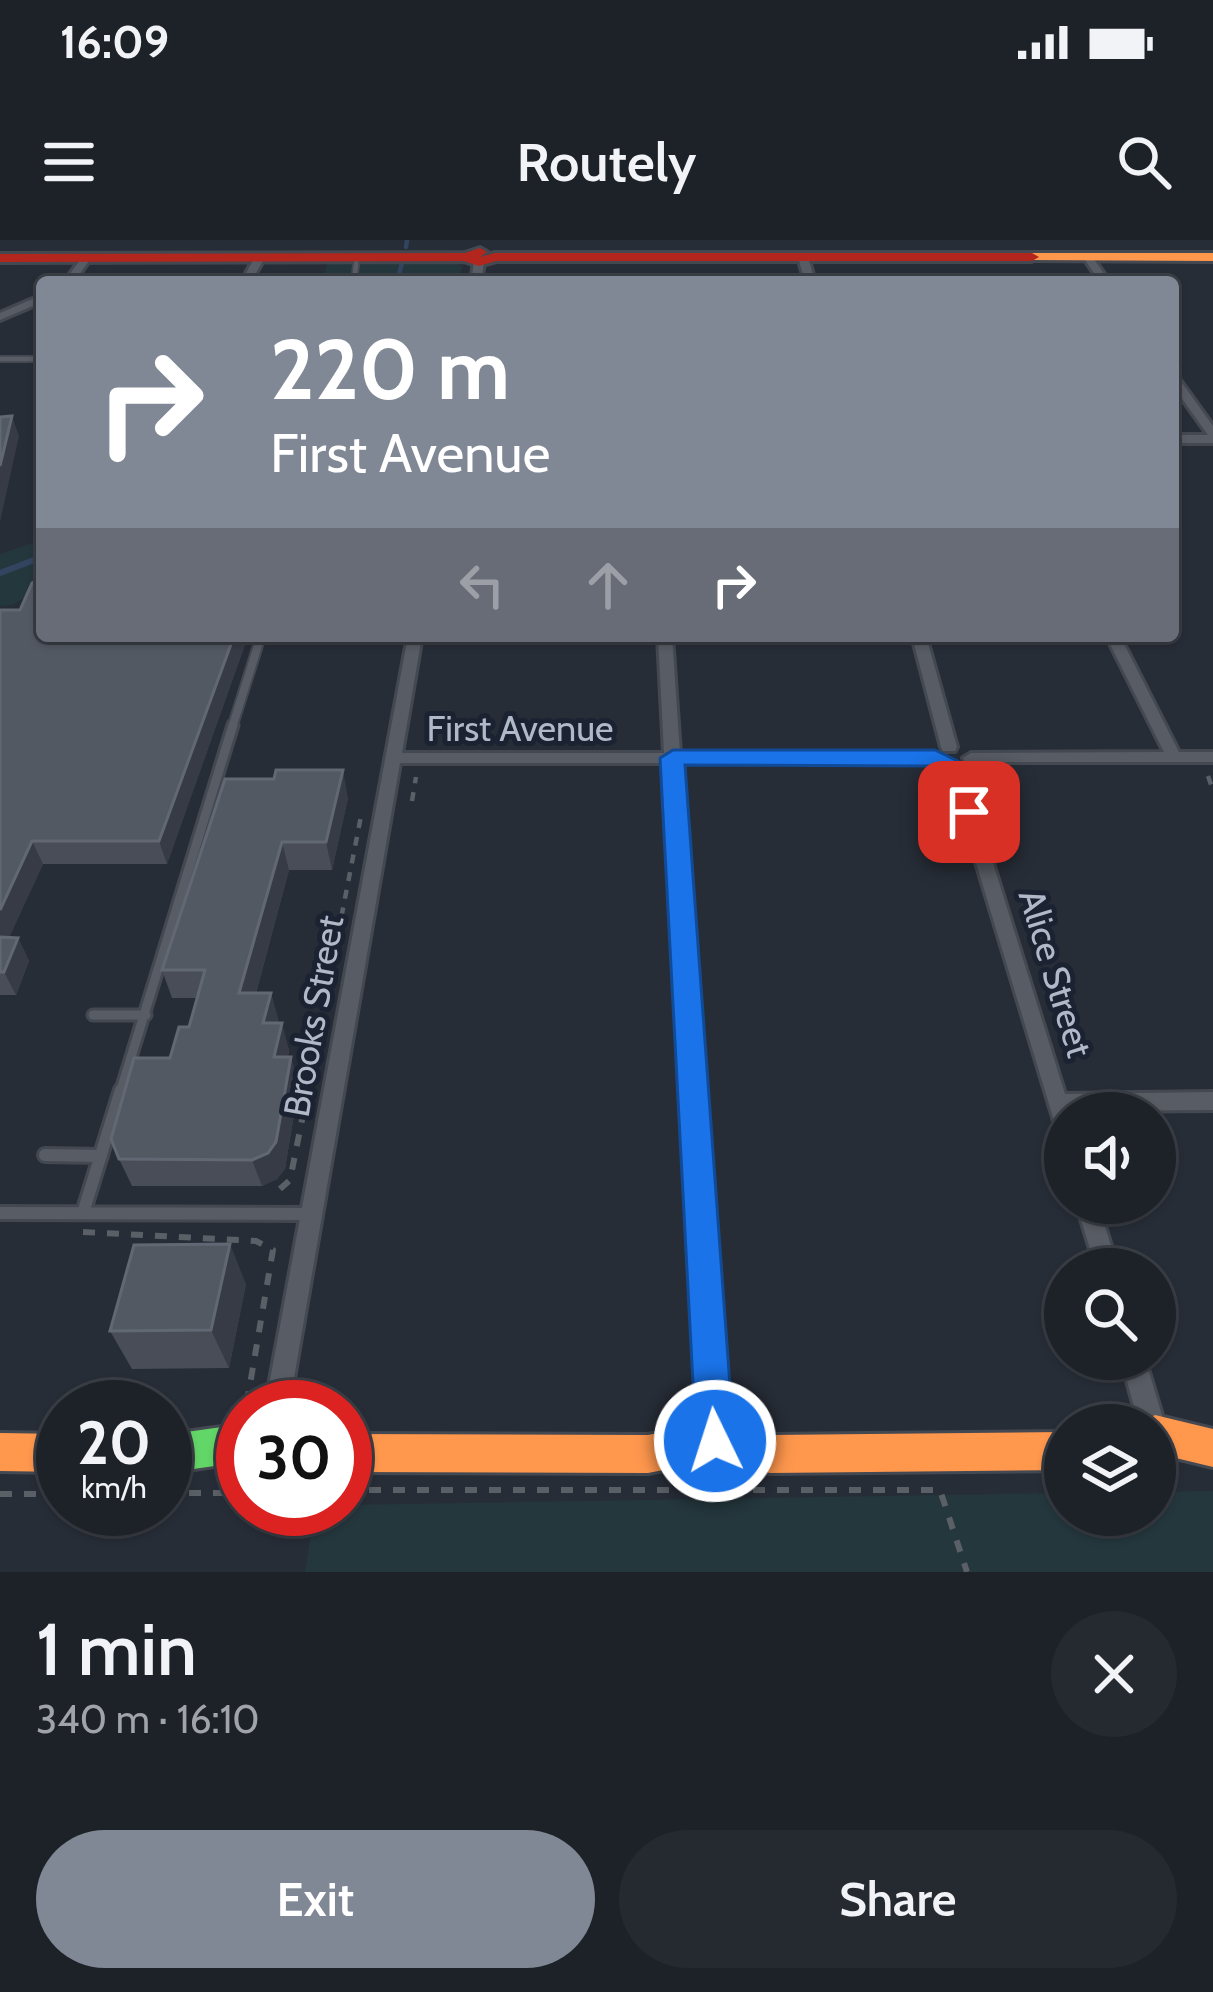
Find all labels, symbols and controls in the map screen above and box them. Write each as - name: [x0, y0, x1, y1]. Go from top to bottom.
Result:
- text: 16:09: [60, 15, 169, 69]
- icon: menu: [36, 129, 102, 195]
- text: Routely: [517, 129, 696, 195]
- icon: search: [1111, 129, 1177, 195]
- text: 220 m: [270, 318, 510, 420]
- icon: right: [72, 324, 228, 480]
- text: First Avenue: [270, 420, 550, 486]
- icon: left: [449, 552, 515, 618]
- icon: ahead: [575, 552, 641, 618]
- icon: right: [701, 552, 767, 618]
- street label: First Avenue: [427, 706, 613, 750]
- pin: [918, 761, 1020, 863]
- icon: arrive: [936, 779, 1002, 845]
- street label: Alice Street: [1010, 884, 1102, 1062]
- street label: Brooks Street: [274, 912, 352, 1120]
- map controls: [1044, 1092, 1176, 1536]
- button: sound: [1044, 1092, 1176, 1224]
- button: search: [1044, 1248, 1176, 1380]
- position arrow: [652, 1378, 778, 1504]
- speed limit sign: 30: [216, 1380, 372, 1536]
- button: layers: [1044, 1404, 1176, 1536]
- text: 20: [77, 1406, 151, 1479]
- text: km/h: [81, 1469, 147, 1506]
- text: 1 min: [36, 1606, 197, 1693]
- button: close: [1051, 1611, 1177, 1737]
- text: 340 m · 16:10: [36, 1695, 260, 1743]
- button: Exit: [36, 1830, 595, 1968]
- button: Share: [619, 1830, 1177, 1968]

